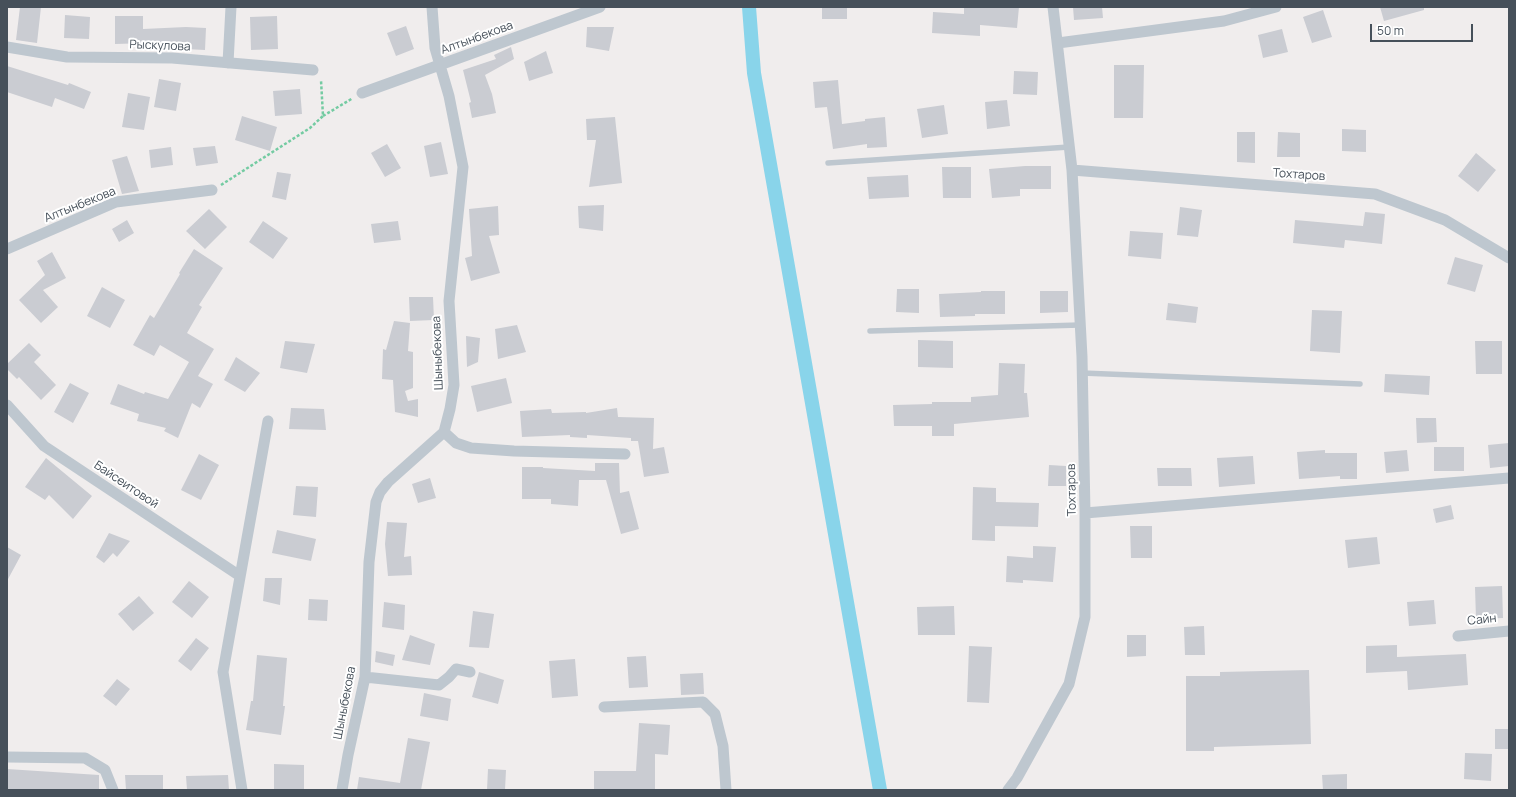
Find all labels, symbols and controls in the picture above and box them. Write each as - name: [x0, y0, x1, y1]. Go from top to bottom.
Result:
- scale bar: [1372, 16, 1475, 42]
- street label: Алтынбекова: [439, 18, 515, 58]
- text: 50 m: [1377, 22, 1404, 39]
- street label: Рыскулова: [129, 38, 191, 54]
- street label: Тохтаров: [1272, 166, 1326, 184]
- street label: Алтынбекова: [42, 184, 118, 226]
- street label: Шыныбекова: [430, 316, 446, 390]
- street label: Байсеитовой: [91, 458, 161, 512]
- street label: Тохтаров: [1064, 464, 1080, 516]
- street label: Сайн: [1467, 611, 1497, 629]
- street label: Шыныбекова: [331, 665, 359, 741]

